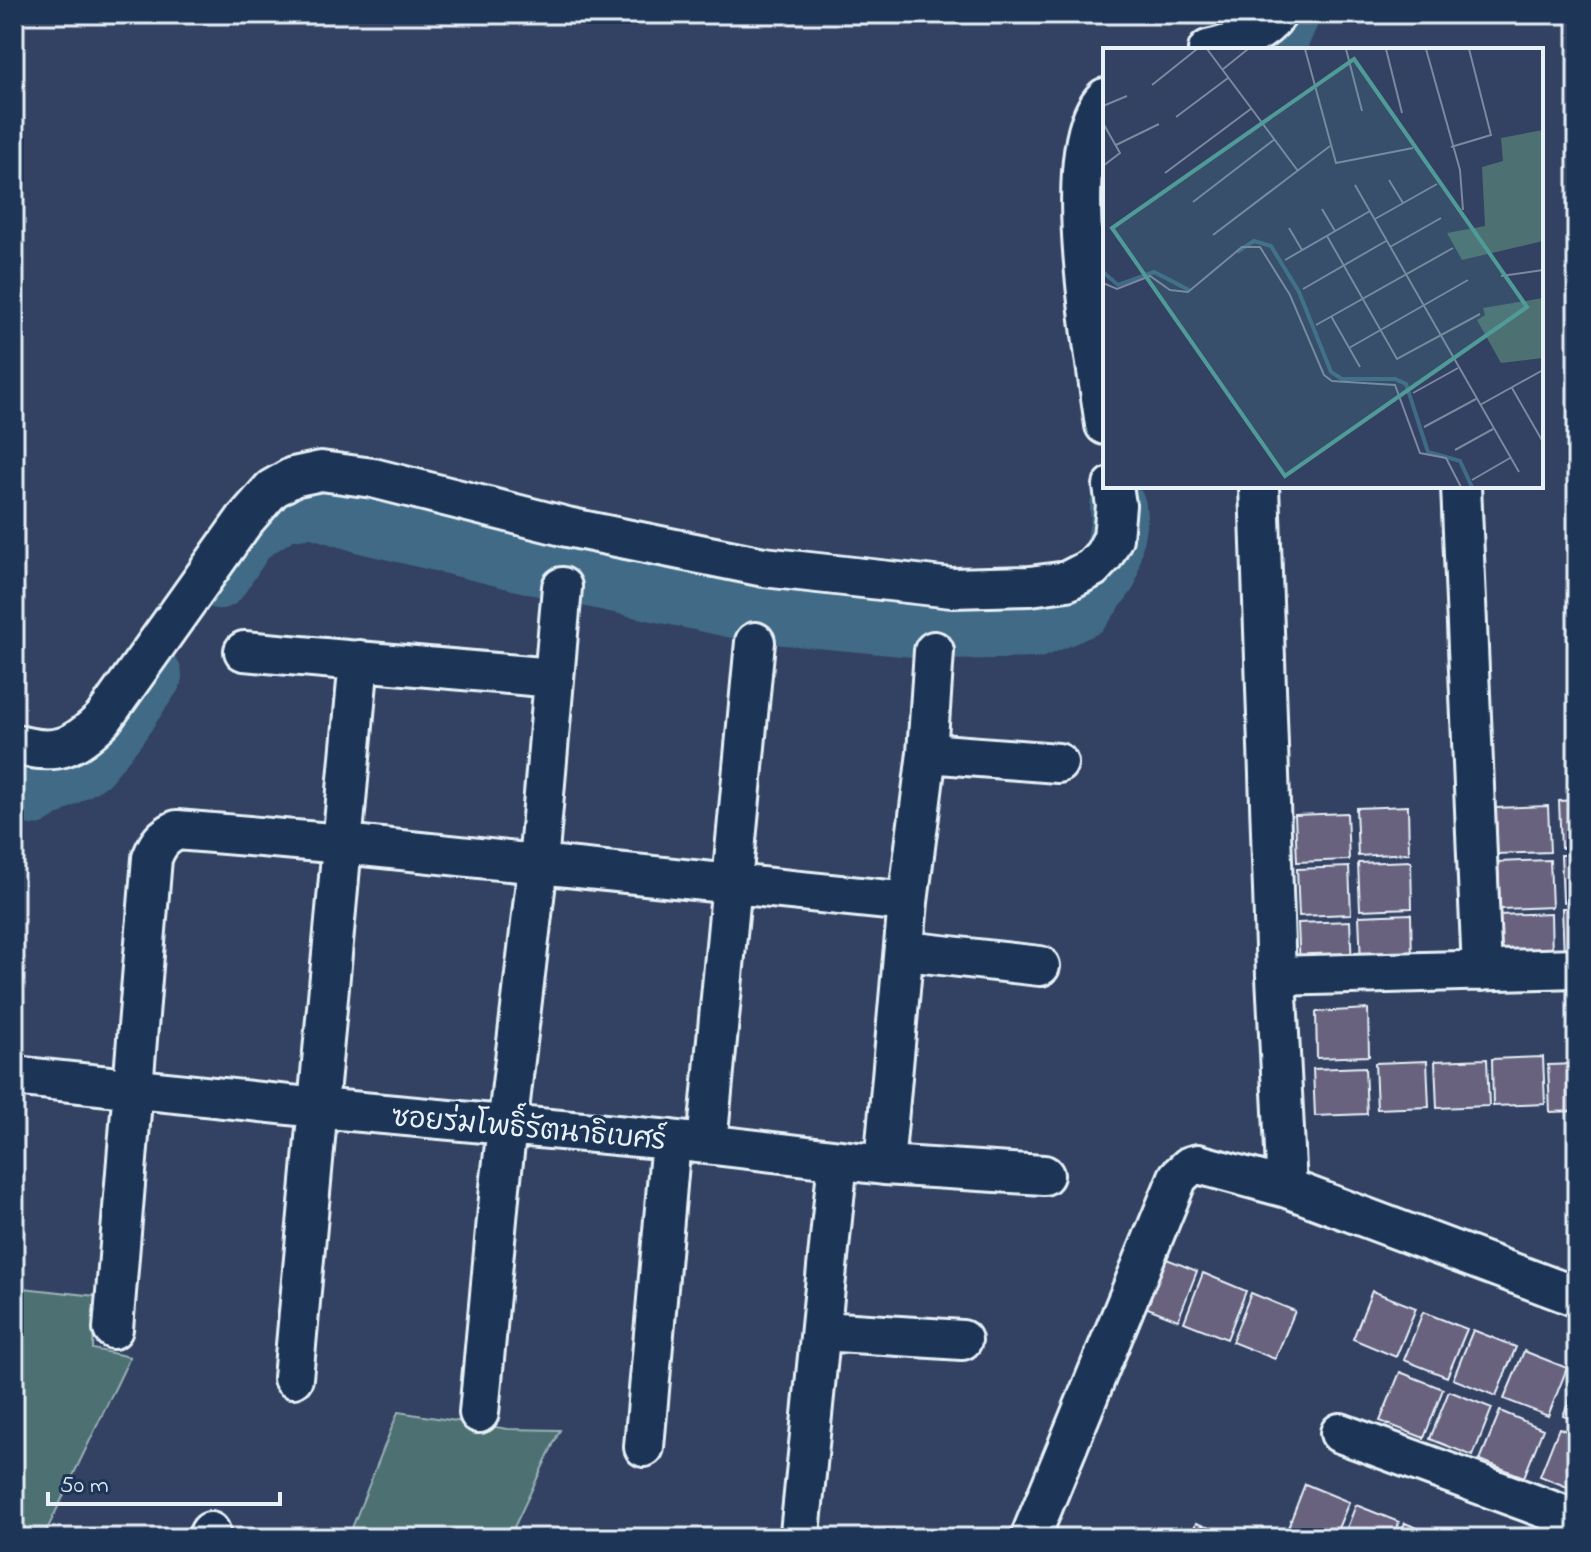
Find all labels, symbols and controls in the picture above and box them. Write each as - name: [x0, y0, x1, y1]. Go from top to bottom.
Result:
- inset map: [1103, 48, 1543, 488]
- street label: ซอยร่มโพธิ์รัตนาธิเบศร์: [390, 1090, 668, 1163]
- scale bar: [48, 1456, 280, 1506]
- text: 50 m: [60, 1469, 109, 1504]

